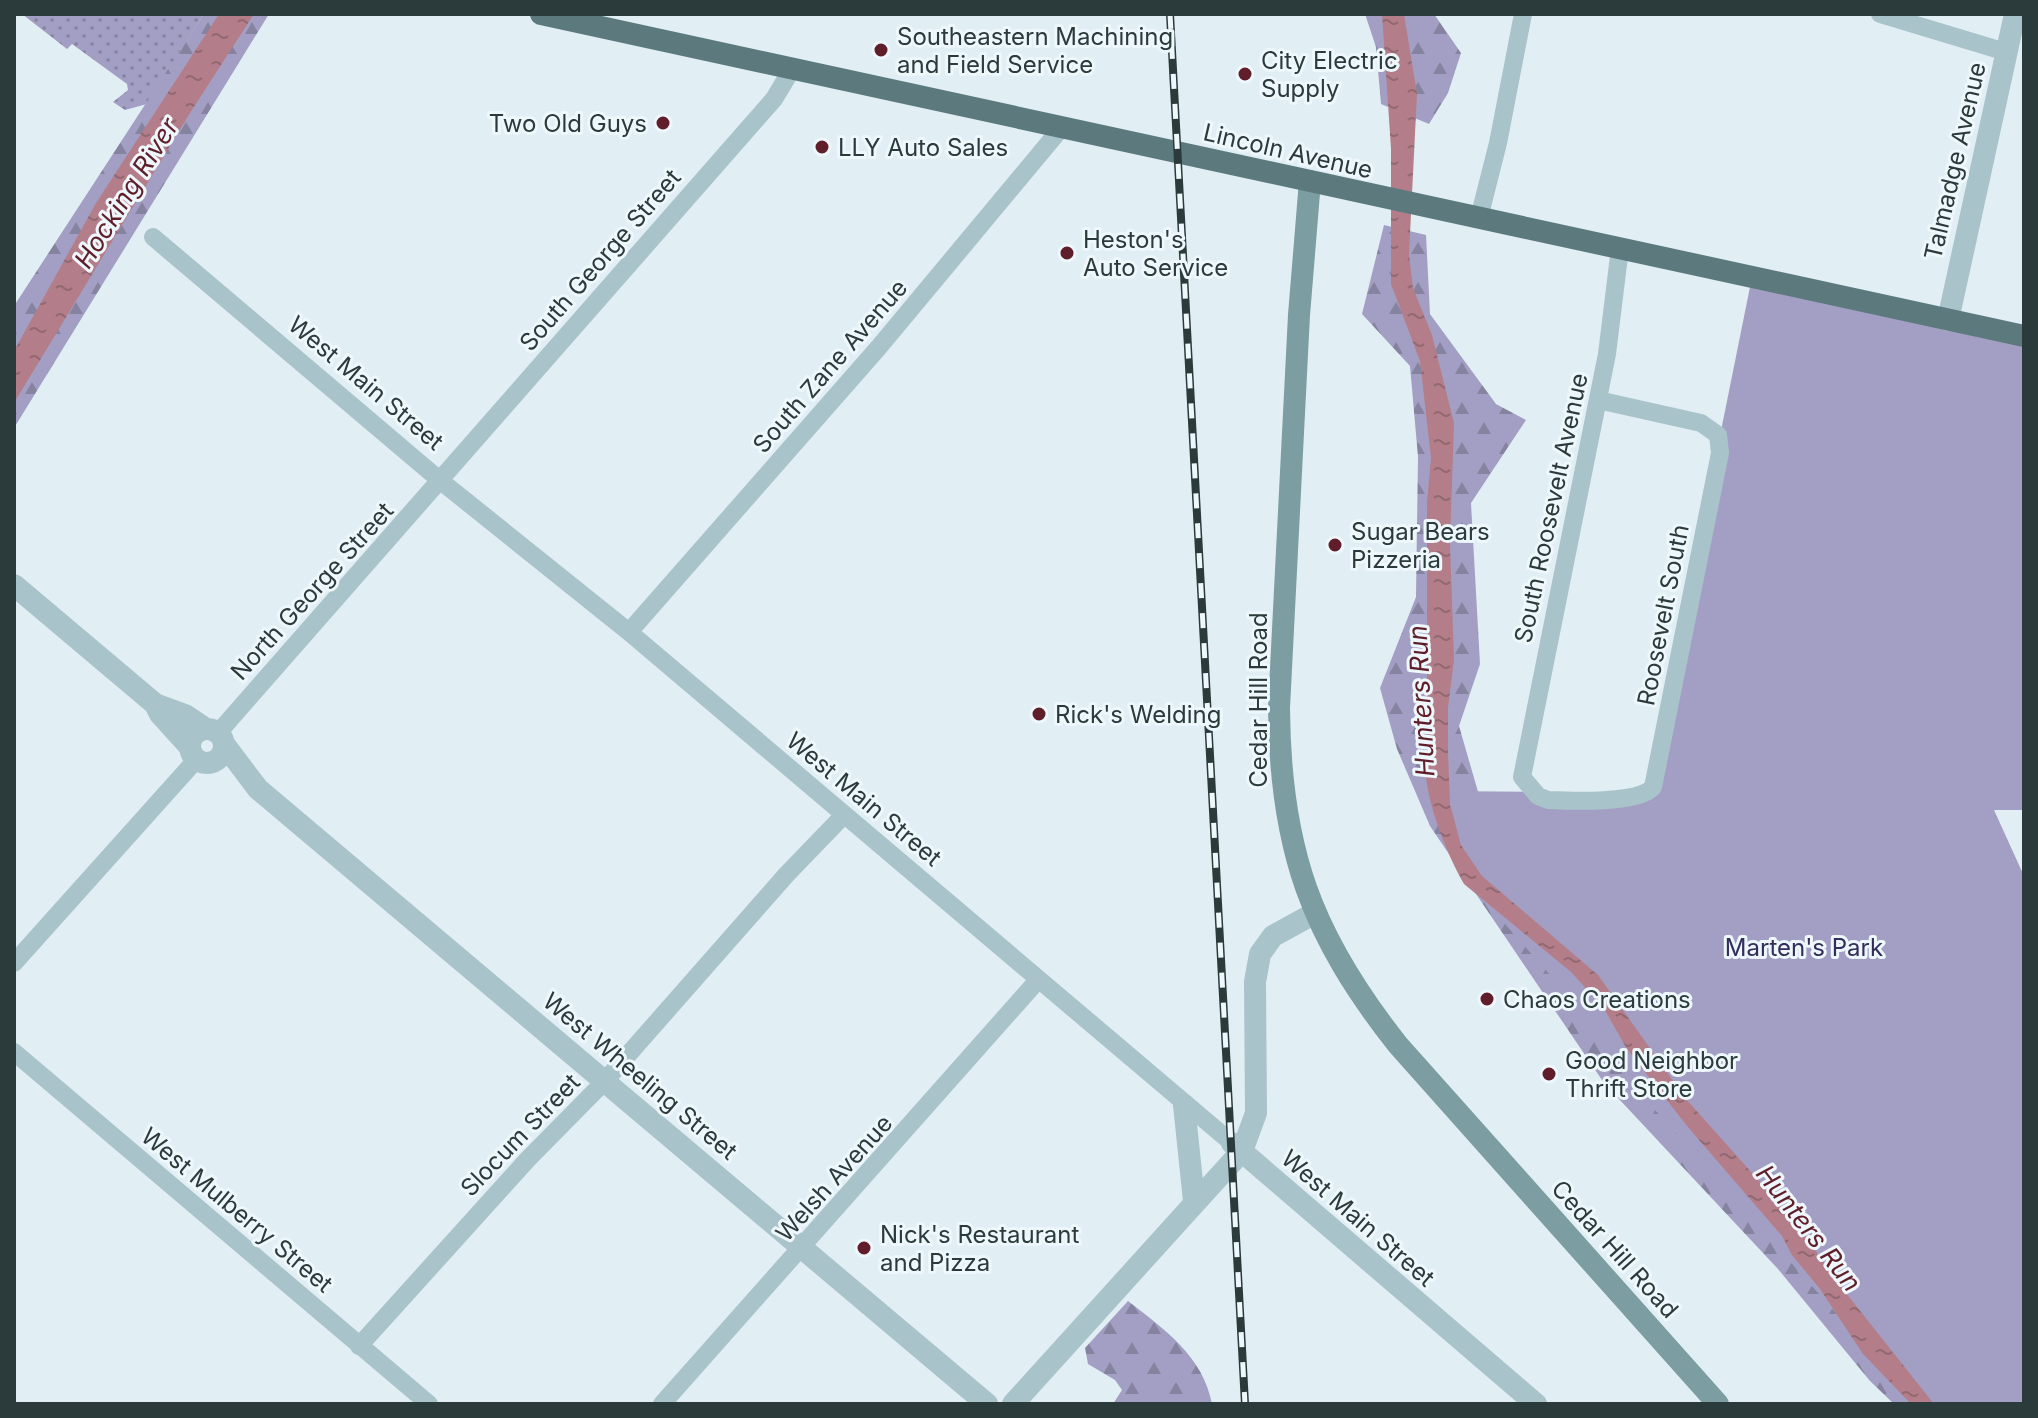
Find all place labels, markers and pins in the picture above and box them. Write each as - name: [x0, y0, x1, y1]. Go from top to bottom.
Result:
- place label: Southeastern Machining and Field Service: [897, 22, 1173, 79]
- marker: Southeastern Machining and Field Service: [872, 41, 890, 59]
- place label: City Electric Supply: [1261, 46, 1398, 103]
- marker: City Electric Supply: [1236, 65, 1254, 83]
- place label: Two Old Guys: [489, 109, 647, 138]
- marker: Two Old Guys: [654, 114, 672, 132]
- place label: LLY Auto Sales: [838, 133, 1008, 162]
- marker: LLY Auto Sales: [813, 138, 831, 156]
- place label: Heston's Auto Service: [1083, 225, 1228, 282]
- marker: Heston's Auto Service: [1058, 244, 1076, 262]
- place label: Sugar Bears Pizzeria: [1351, 517, 1490, 574]
- marker: Sugar Bears Pizzeria: [1326, 536, 1344, 554]
- place label: Rick's Welding: [1055, 700, 1221, 729]
- marker: Rick's Welding: [1030, 705, 1048, 723]
- place label: Chaos Creations: [1503, 985, 1691, 1014]
- marker: Chaos Creations: [1478, 990, 1496, 1008]
- place label: Good Neighbor Thrift Store: [1565, 1046, 1738, 1103]
- marker: Good Neighbor Thrift Store: [1540, 1065, 1558, 1083]
- place label: Nick's Restaurant and Pizza: [880, 1220, 1079, 1277]
- marker: Nick's Restaurant and Pizza: [855, 1239, 873, 1257]

